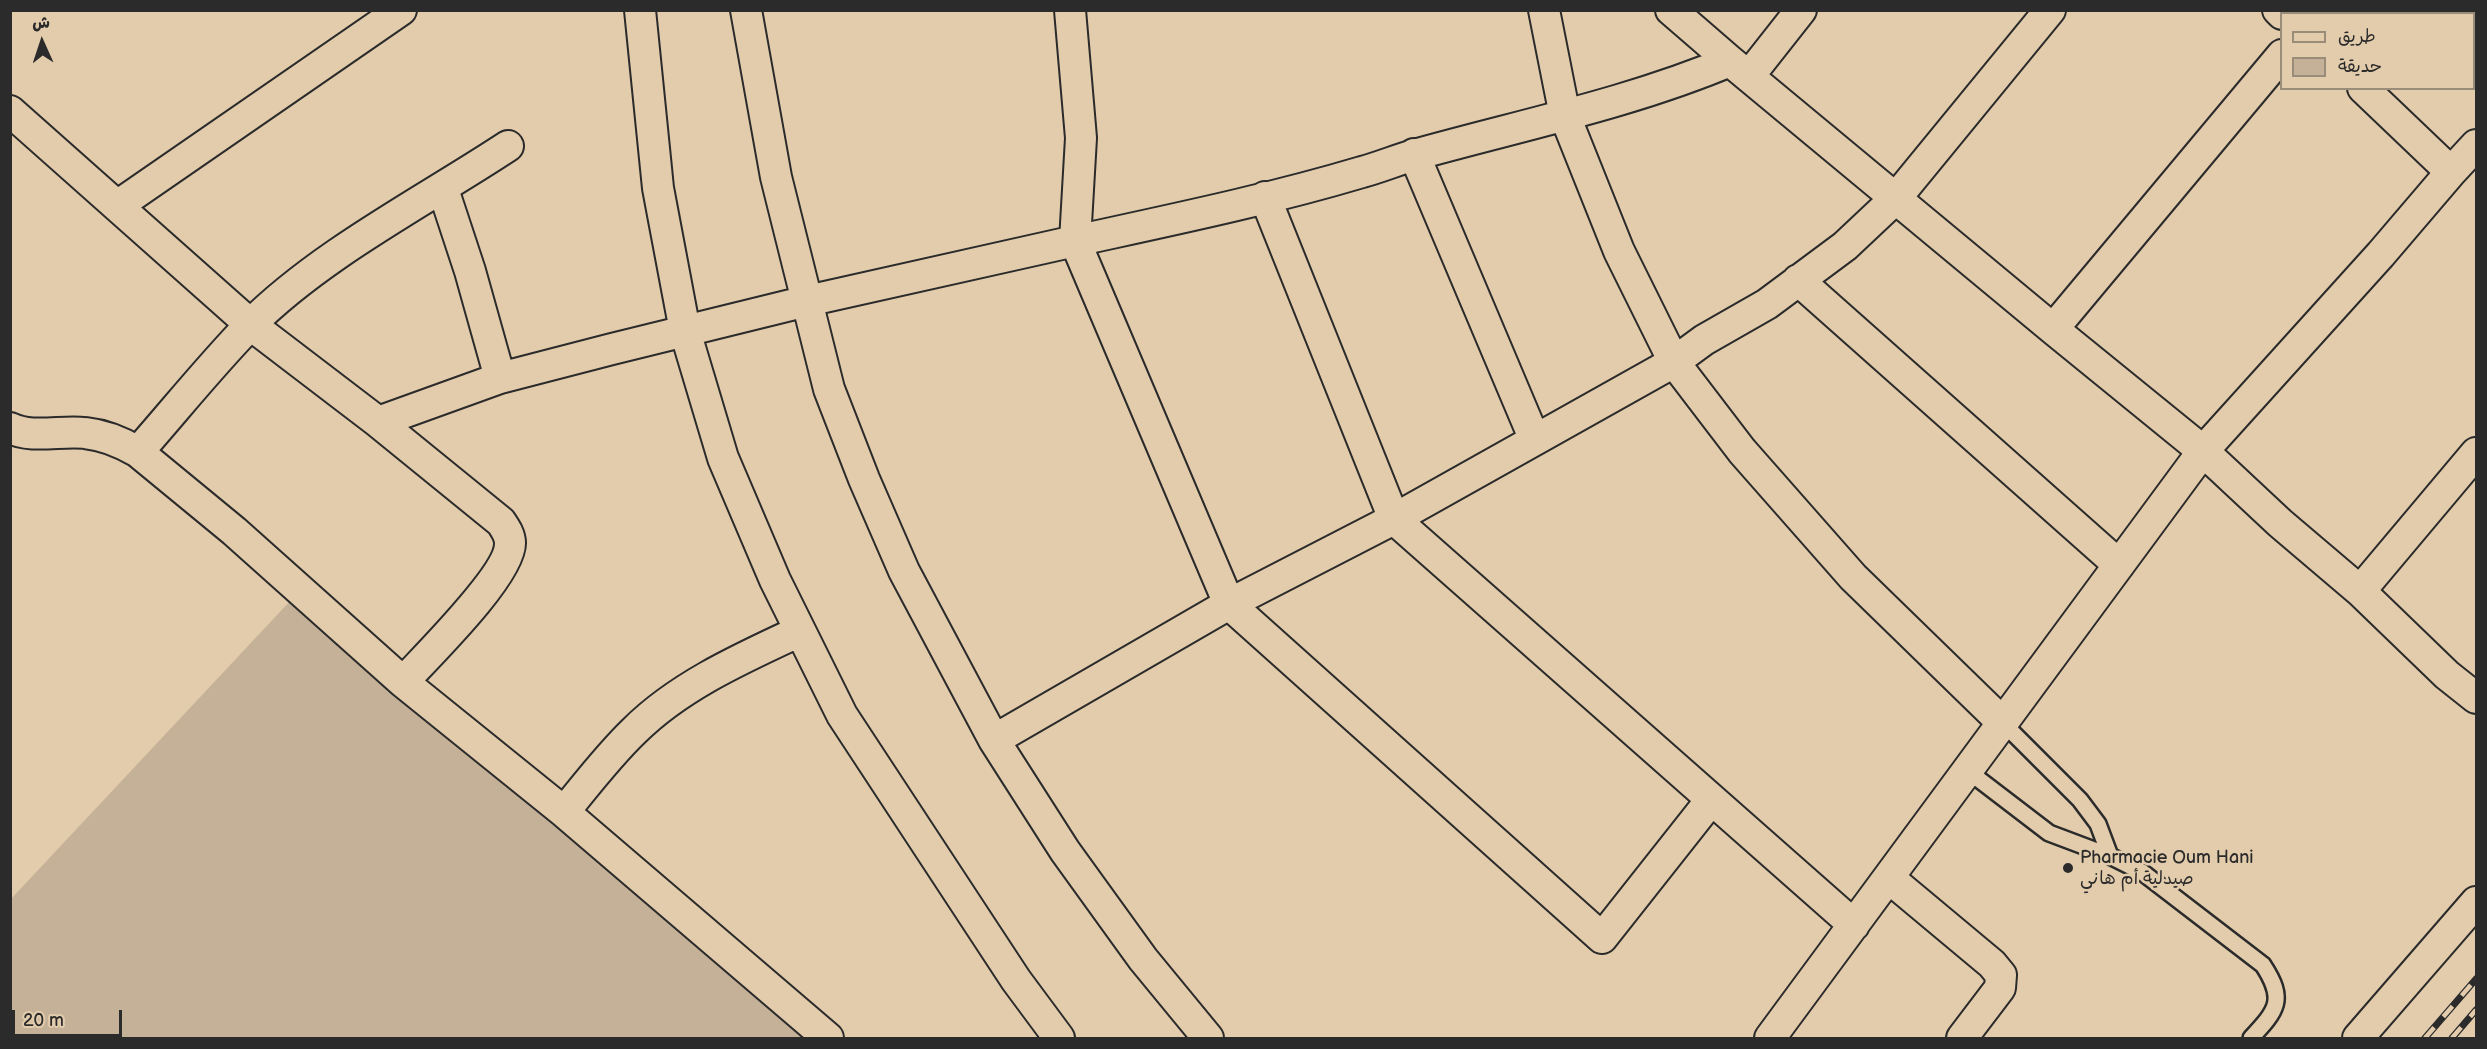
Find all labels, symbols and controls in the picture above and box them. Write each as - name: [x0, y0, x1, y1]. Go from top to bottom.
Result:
- north arrow: [12, 12, 72, 72]
- legend: [2280, 12, 2475, 90]
- text: ش: [32, 14, 50, 33]
- text: طريق: [2338, 26, 2376, 47]
- text: حديقة: [2338, 56, 2382, 77]
- place label: Pharmacie Oum Hani صيدلية أم هاني: [2080, 847, 2254, 890]
- marker: Pharmacie Oum Hani صيدلية أم هاني: [2061, 861, 2075, 875]
- scale bar: [15, 998, 124, 1036]
- text: 20 m: [23, 1010, 64, 1031]

